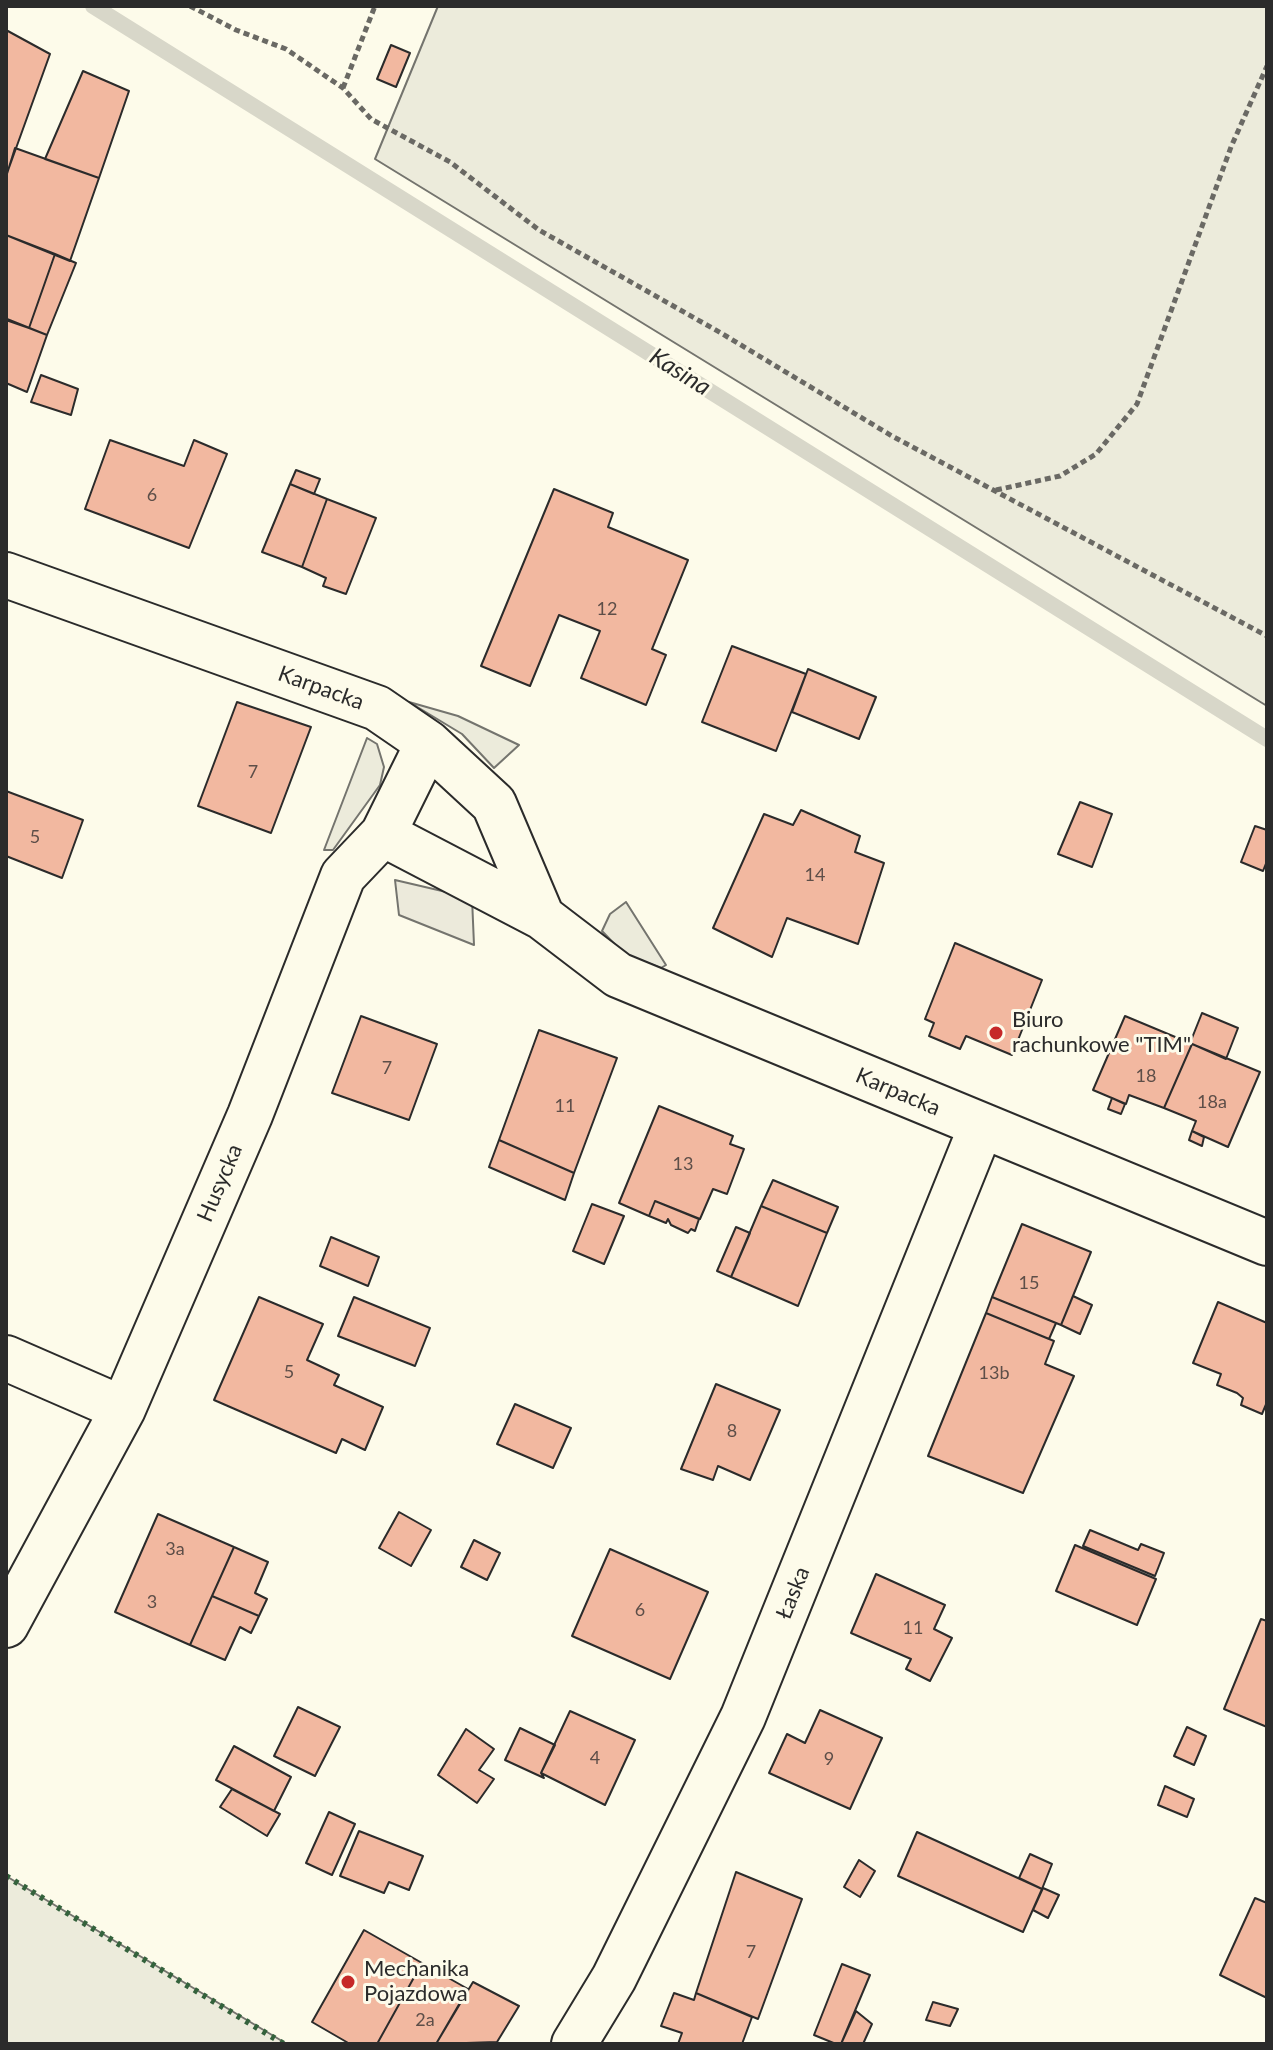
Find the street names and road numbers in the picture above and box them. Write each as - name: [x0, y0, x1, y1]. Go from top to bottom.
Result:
- street label: Karpacka: [275, 660, 367, 716]
- street label: Karpacka: [852, 1062, 944, 1122]
- street label: Husycka: [192, 1140, 248, 1226]
- street label: Łaska: [771, 1563, 815, 1623]

